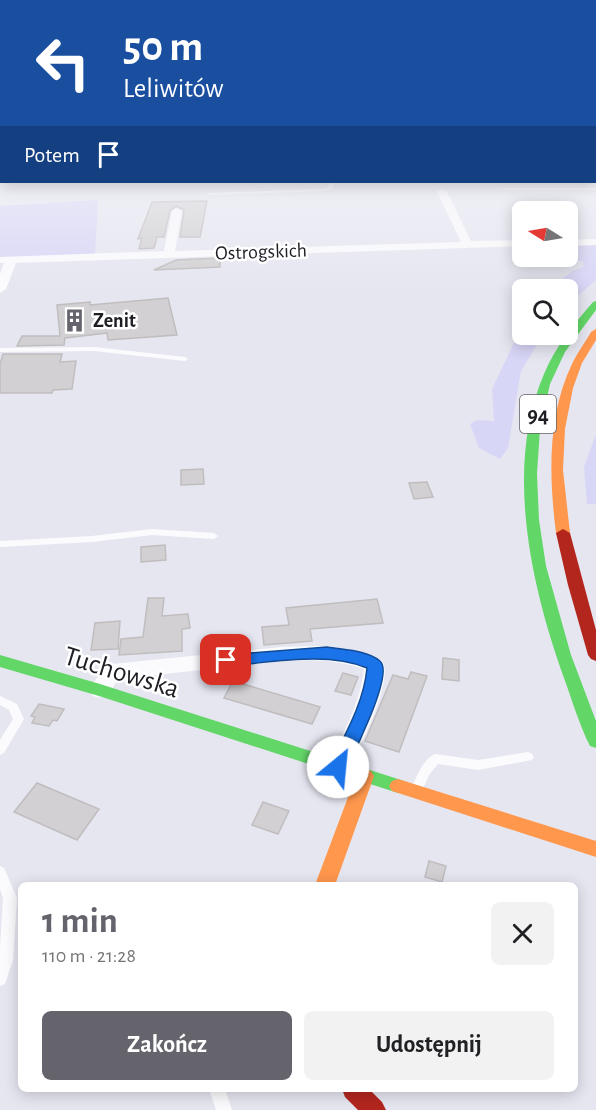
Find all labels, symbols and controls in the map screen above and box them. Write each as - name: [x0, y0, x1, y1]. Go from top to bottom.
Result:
- icon: left: [24, 24, 102, 102]
- text: 50 m: [123, 26, 203, 68]
- text: Leliwitów: [123, 75, 224, 102]
- icon: arrive: [92, 138, 125, 171]
- text: Potem: [24, 144, 80, 166]
- north arrow: [512, 201, 578, 267]
- map controls: [512, 201, 578, 345]
- street label: Ostrogskich: [215, 240, 307, 264]
- button: search: [512, 279, 578, 345]
- building icon: Zenit: [62, 307, 88, 333]
- place label: Zenit: [93, 311, 136, 331]
- road number: 94: [520, 395, 556, 433]
- pin: [200, 634, 251, 685]
- street label: Tuchowska: [60, 642, 182, 704]
- icon: arrive: [209, 643, 242, 676]
- position arrow: [306, 735, 370, 799]
- button: close: [491, 902, 554, 965]
- text: 1 min: [42, 903, 118, 939]
- text: 110 m · 21:28: [42, 946, 136, 966]
- button: Zakończ: [42, 1011, 292, 1080]
- button: Udostępnij: [304, 1011, 554, 1080]

